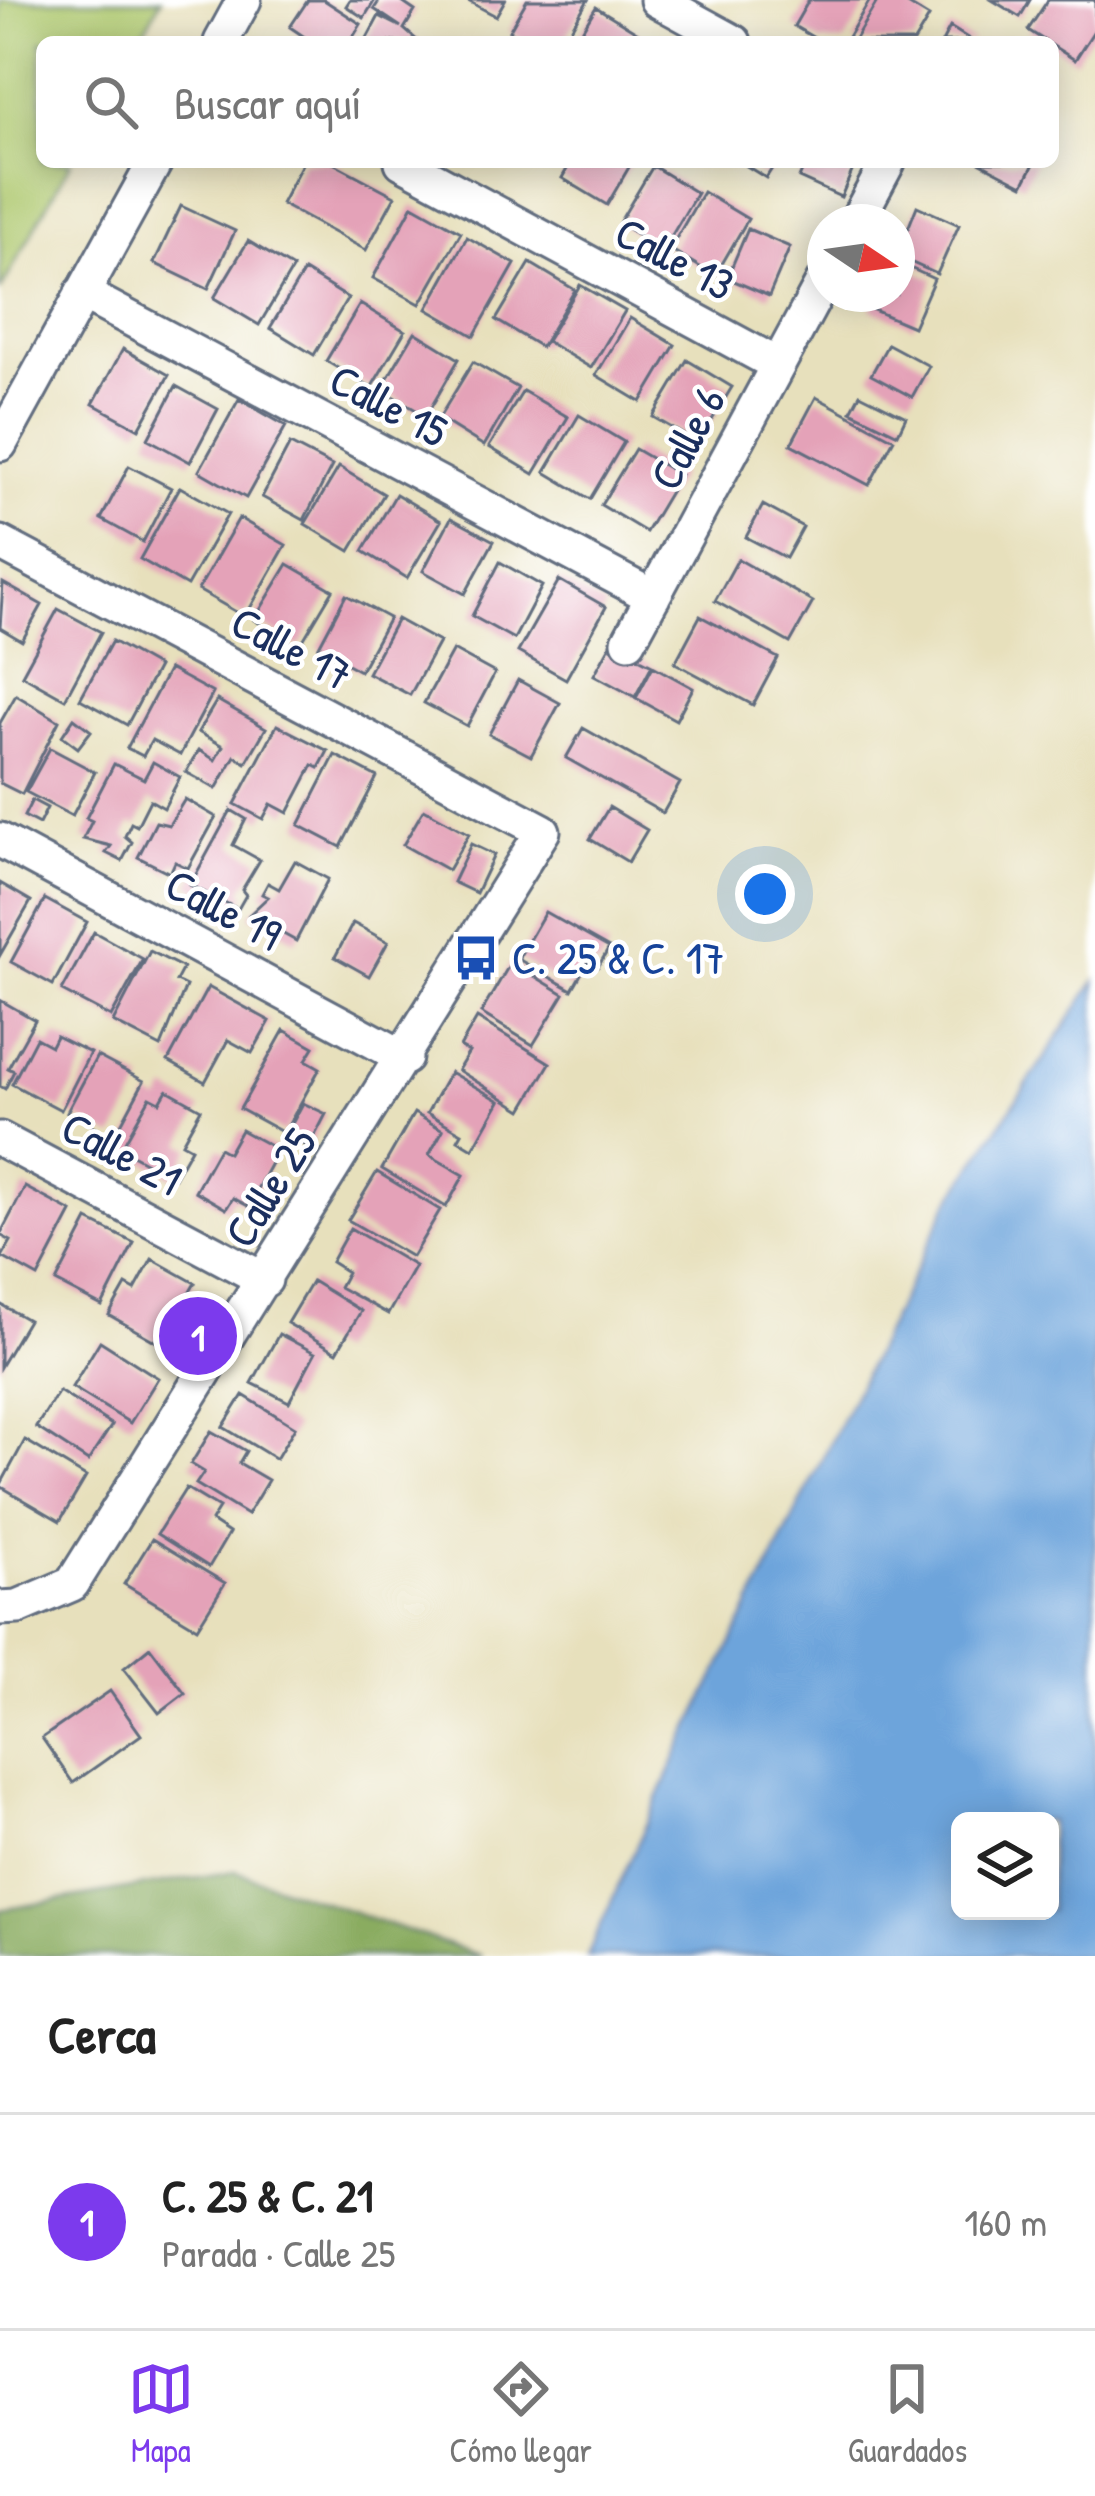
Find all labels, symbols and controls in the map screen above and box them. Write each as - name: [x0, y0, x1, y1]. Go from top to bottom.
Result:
- search box: [36, 36, 1059, 168]
- icon: search: [78, 69, 144, 135]
- text: Buscar aquí: [174, 72, 361, 133]
- street label: Calle 13: [605, 201, 745, 314]
- north arrow: [807, 204, 915, 312]
- street label: Calle 15: [320, 348, 459, 461]
- street label: Calle 6: [634, 376, 739, 500]
- street label: Calle 17: [221, 590, 363, 705]
- street label: Calle 19: [156, 853, 293, 964]
- your location: [735, 864, 795, 924]
- place label: C. 25 & C. 17: [512, 927, 725, 988]
- bus stop icon: C. 25 & C. 17: [451, 933, 501, 983]
- street label: Calle 21: [52, 1096, 193, 1209]
- street label: Calle 25: [209, 1115, 330, 1258]
- pin: 1: [159, 1291, 237, 1381]
- map controls: [951, 1812, 1059, 1920]
- button: layers: [951, 1812, 1059, 1920]
- text: Cerca: [48, 2000, 156, 2069]
- text: C. 25 & C. 21: [162, 2165, 373, 2226]
- text: 1: [80, 2195, 94, 2248]
- text: 160 m: [964, 2195, 1047, 2248]
- text: Parada · Calle 25: [162, 2226, 395, 2279]
- tab: Mapa: [128, 2356, 194, 2472]
- tab: Cómo llegar: [450, 2356, 592, 2472]
- tab: Guardados: [848, 2356, 967, 2472]

